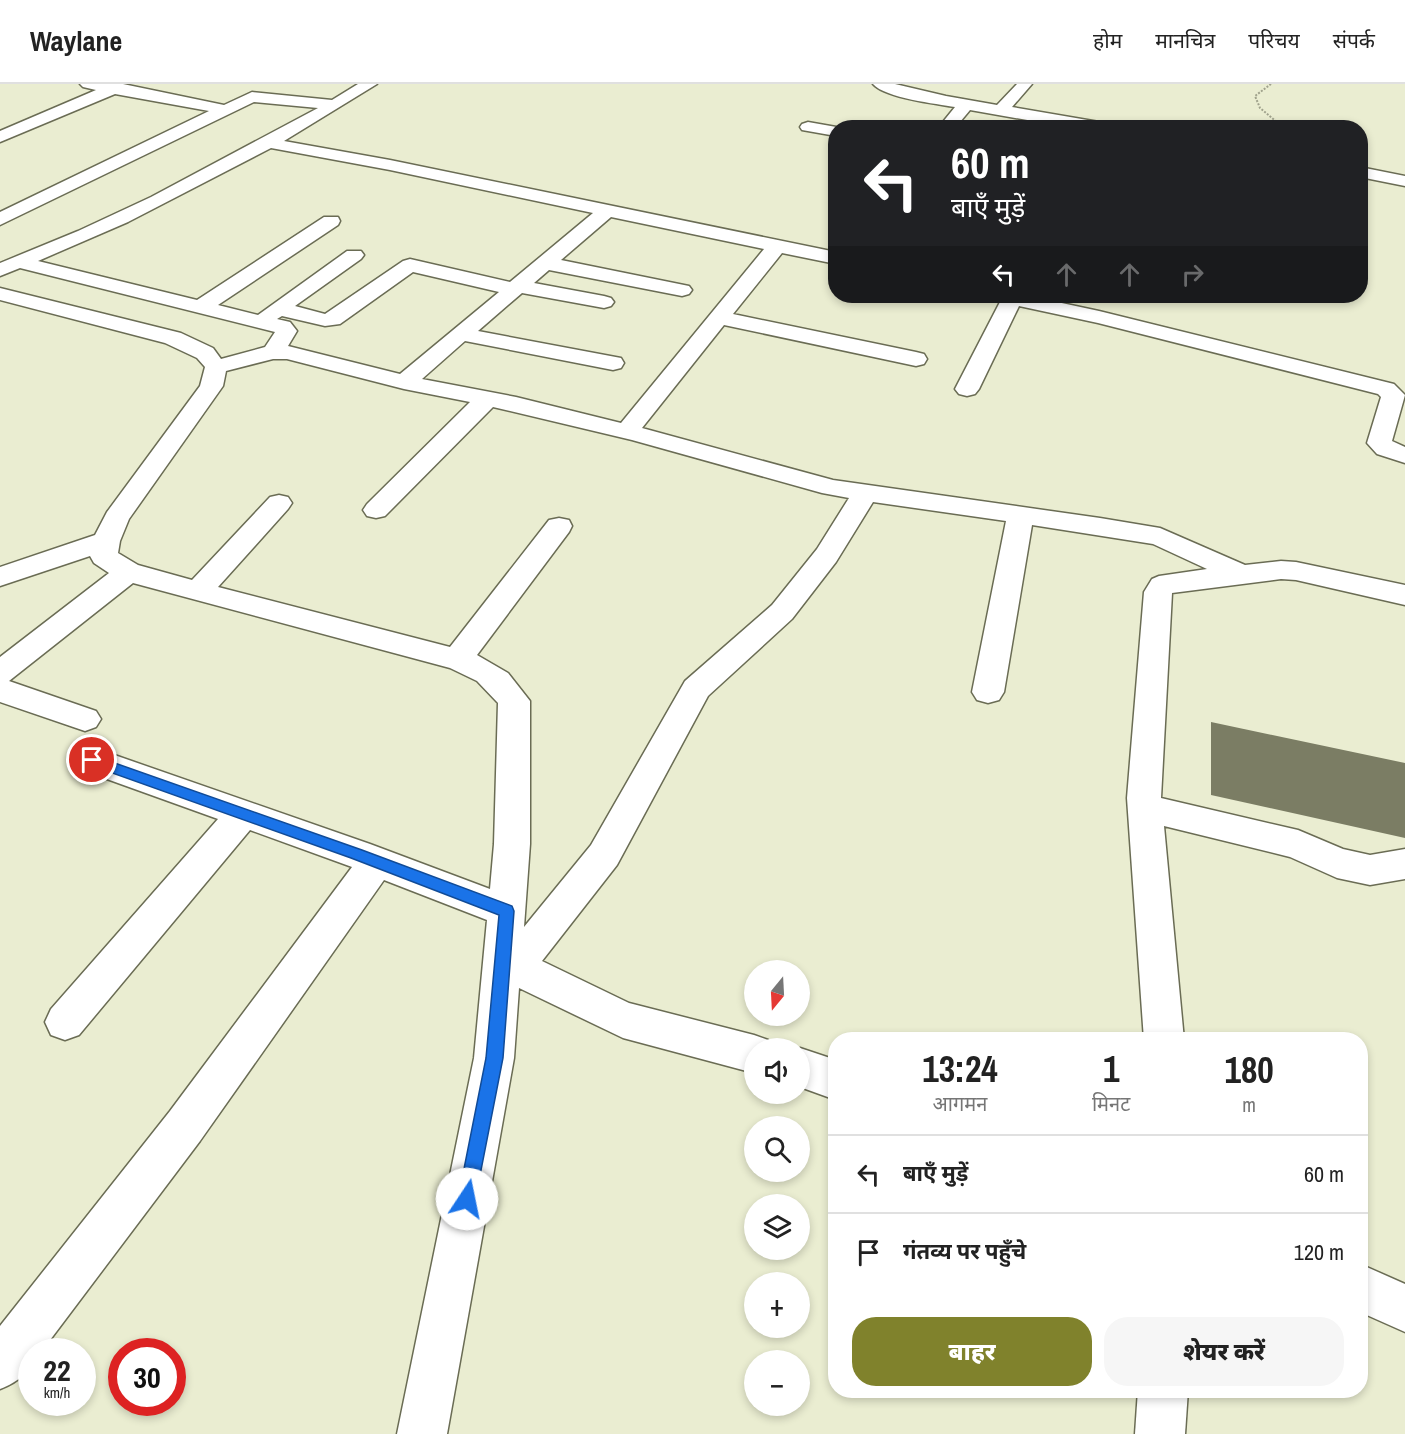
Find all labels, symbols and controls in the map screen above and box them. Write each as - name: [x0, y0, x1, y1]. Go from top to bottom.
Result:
- text: Waylane: [30, 22, 122, 60]
- text: होम: [1093, 26, 1122, 55]
- text: मानचित्र: [1155, 26, 1215, 55]
- text: परिचय: [1248, 26, 1300, 55]
- text: संपर्क: [1333, 26, 1375, 55]
- text: 60 m: [951, 135, 1030, 191]
- icon: left: [852, 144, 930, 222]
- text: बाएँ मुड़ें: [951, 189, 1025, 225]
- icon: left: [987, 258, 1020, 291]
- icon: ahead: [1050, 258, 1083, 291]
- icon: ahead: [1113, 258, 1146, 291]
- icon: right: [1176, 258, 1209, 291]
- pin: [66, 734, 117, 785]
- icon: arrive: [75, 743, 108, 776]
- north arrow: [744, 960, 810, 1026]
- map controls: [744, 960, 810, 1416]
- button: sound: [744, 1038, 810, 1104]
- text: 13:24: [922, 1045, 998, 1093]
- text: 1: [1103, 1045, 1119, 1093]
- text: 180: [1224, 1046, 1274, 1094]
- text: आगमन: [933, 1090, 987, 1117]
- text: मिनट: [1092, 1090, 1130, 1117]
- text: m: [1242, 1091, 1256, 1118]
- button: search: [744, 1116, 810, 1182]
- icon: left: [852, 1158, 885, 1191]
- text: बाएँ मुड़ें: [903, 1158, 968, 1188]
- text: 60 m: [1304, 1159, 1344, 1189]
- position arrow: [435, 1167, 499, 1231]
- button: layers: [744, 1194, 810, 1260]
- icon: arrive: [852, 1236, 885, 1269]
- text: गंतव्य पर पहुँचे: [903, 1236, 1026, 1266]
- text: 120 m: [1294, 1237, 1344, 1267]
- button: +: [744, 1272, 810, 1338]
- button: बाहर: [852, 1317, 1092, 1386]
- button: शेयर करें: [1104, 1317, 1344, 1386]
- speed limit sign: 30: [108, 1338, 186, 1416]
- text: 22: [43, 1350, 71, 1390]
- button: −: [744, 1350, 810, 1416]
- text: km/h: [44, 1382, 70, 1403]

